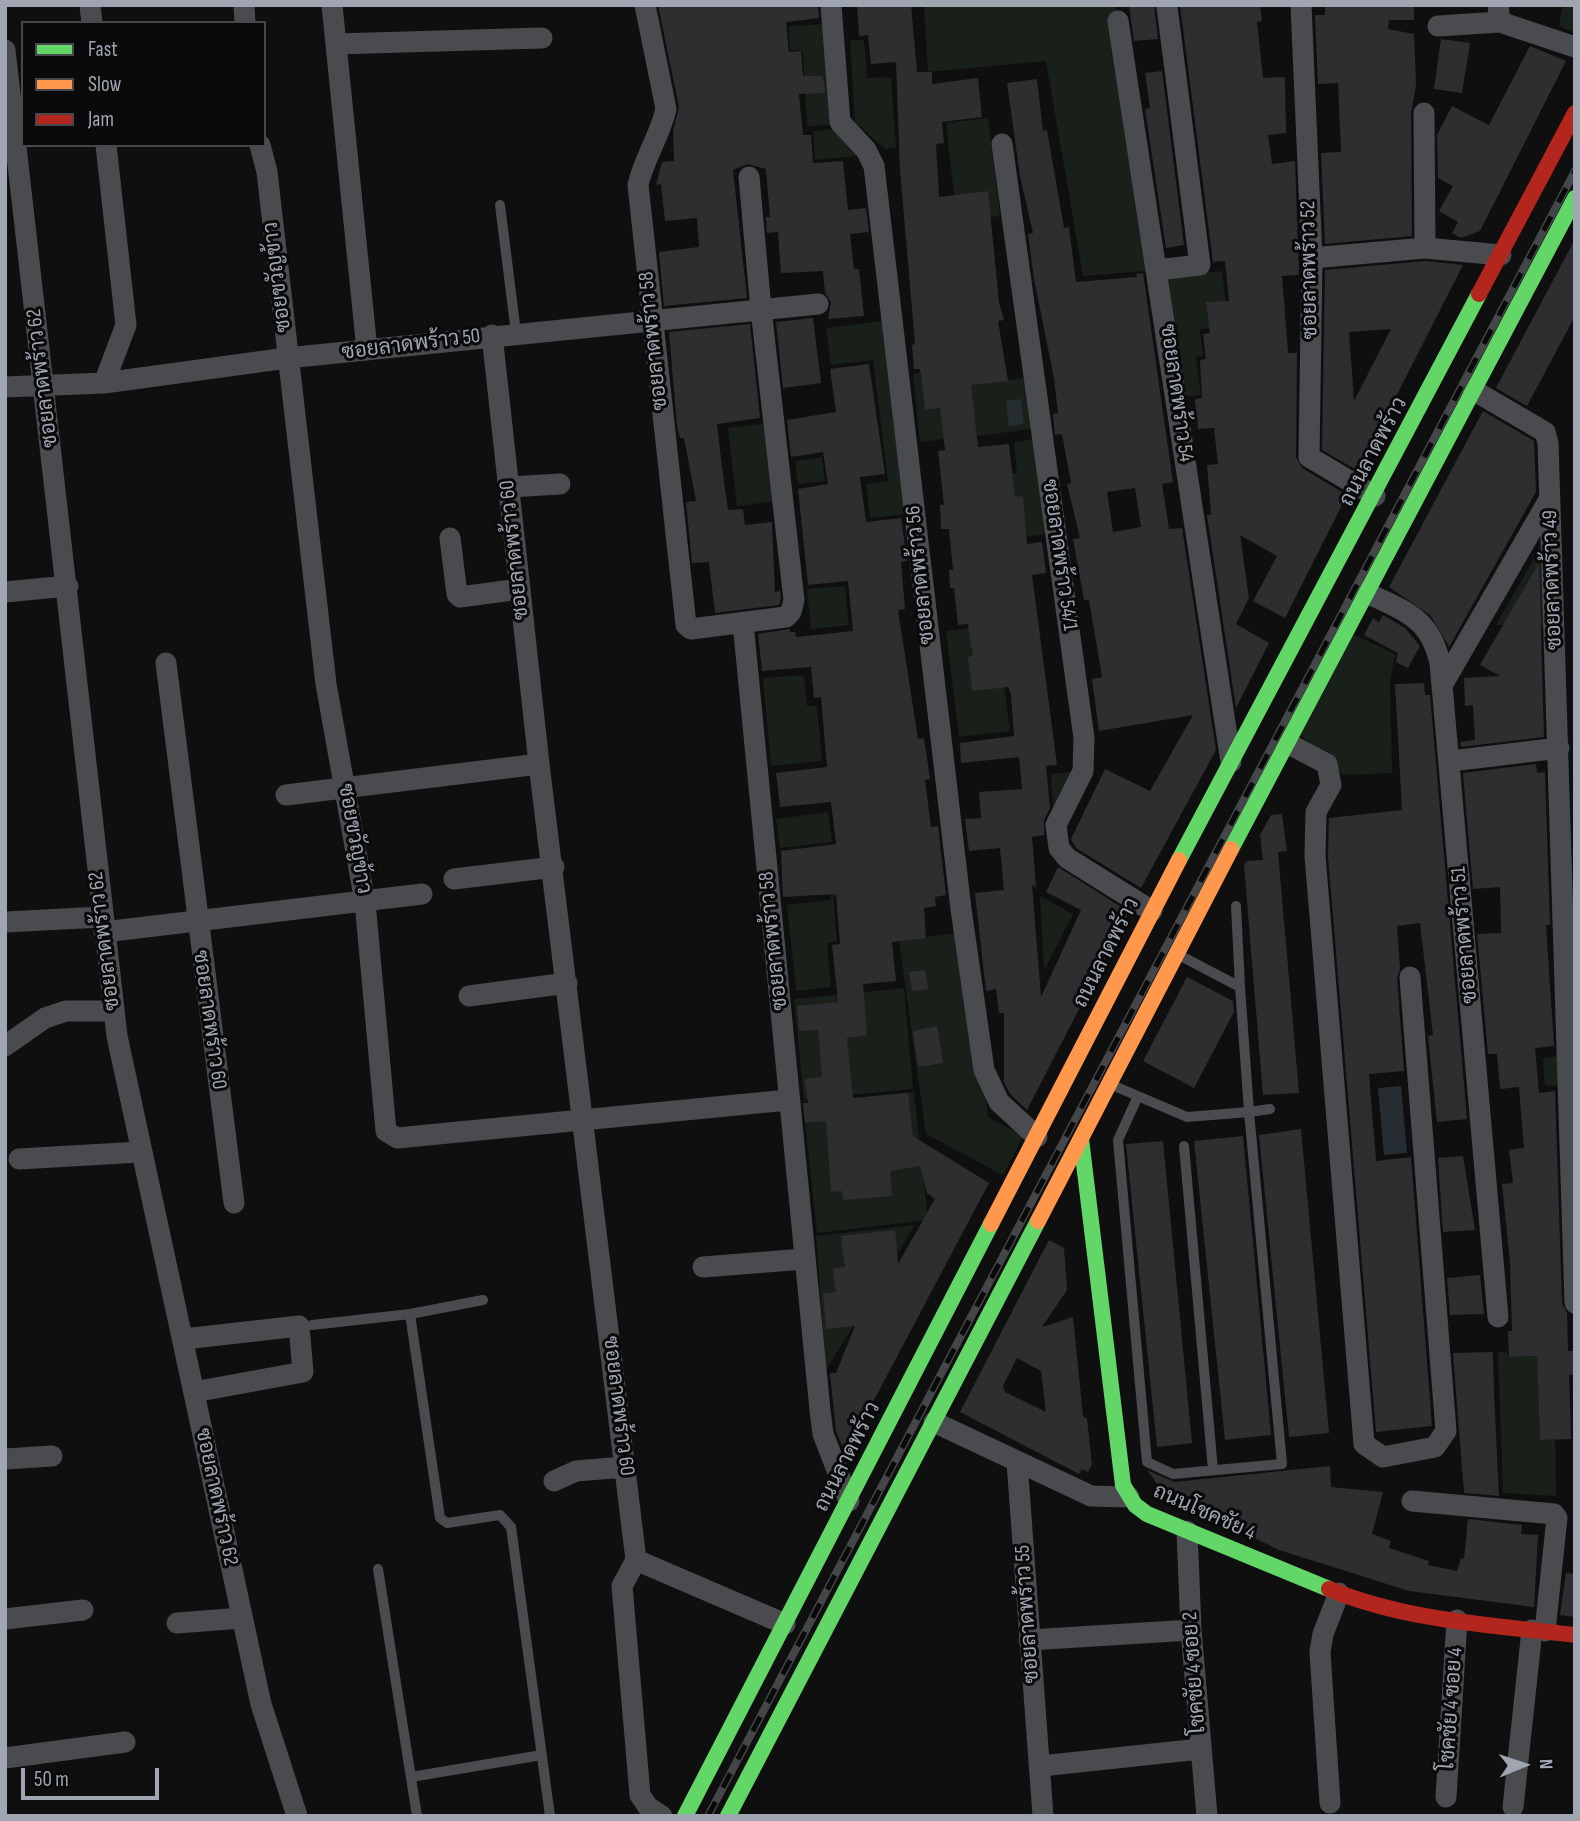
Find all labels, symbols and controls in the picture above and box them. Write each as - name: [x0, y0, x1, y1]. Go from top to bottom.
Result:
- legend: [21, 21, 266, 147]
- text: Fast: [88, 37, 118, 62]
- text: Slow: [88, 72, 121, 97]
- text: Jam: [88, 107, 114, 132]
- street label: ซอยลาดพร้าว 52: [1296, 200, 1324, 340]
- street label: ซอยขวัญข้าว: [259, 220, 297, 334]
- street label: ซอยลาดพร้าว 58: [634, 270, 674, 412]
- street label: ซอยลาดพร้าว 62: [22, 307, 64, 449]
- street label: ซอยลาดพร้าว 54: [1154, 322, 1198, 464]
- street label: ซอยลาดพร้าว 50: [340, 324, 482, 366]
- street label: ถนนลาดพร้าว: [1335, 393, 1413, 511]
- street label: ซอยลาดพร้าว 54/1: [1036, 478, 1082, 632]
- street label: ซอยลาดพร้าว 60: [495, 479, 535, 621]
- street label: ซอยลาดพร้าว 56: [901, 504, 941, 646]
- street label: ซอยลาดพร้าว 49: [1538, 510, 1568, 650]
- street label: ซอยขวัญข้าว: [332, 782, 376, 896]
- street label: ซอยลาดพร้าว 51: [1446, 865, 1484, 1005]
- street label: ซอยลาดพร้าว 62: [84, 870, 126, 1012]
- street label: ซอยลาดพร้าว 58: [754, 870, 794, 1012]
- street label: ถนนลาดพร้าว: [1069, 894, 1145, 1012]
- street label: ซอยลาดพร้าว 60: [187, 949, 231, 1091]
- street label: ซอยลาดพร้าว 60: [597, 1335, 639, 1477]
- street label: ถนนลาดพร้าว: [810, 1398, 886, 1516]
- street label: ซอยลาดพร้าว 62: [189, 1426, 243, 1568]
- street label: ถนนโชคชัย 4: [1149, 1479, 1259, 1547]
- street label: ซอยลาดพร้าว 55: [1011, 1544, 1045, 1684]
- street label: โชคชัย 4 ซอย 2: [1178, 1611, 1212, 1735]
- street label: โชคชัย 4 ซอย 4: [1435, 1647, 1469, 1771]
- north arrow: [1489, 1730, 1559, 1800]
- scale bar: [24, 1755, 163, 1799]
- text: N: [1534, 1759, 1557, 1770]
- text: 50 m: [34, 1767, 69, 1792]

